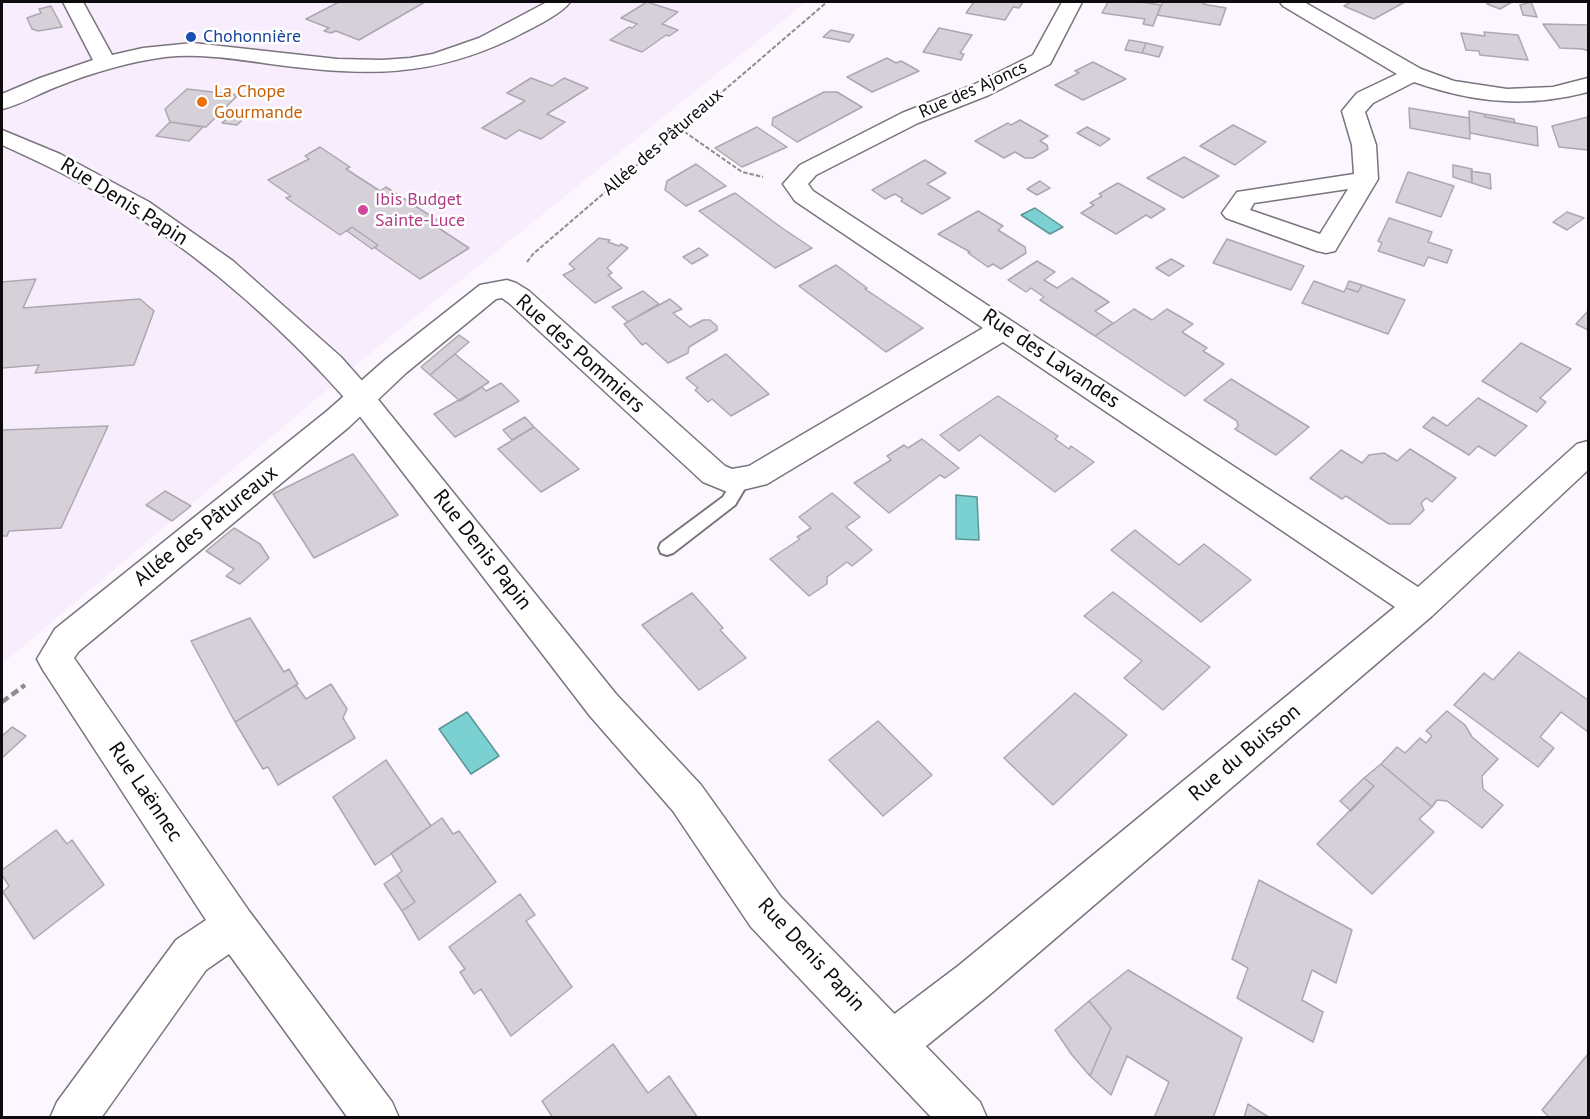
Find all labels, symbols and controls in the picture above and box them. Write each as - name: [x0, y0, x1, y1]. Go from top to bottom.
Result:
- place label: Chohonnière: [203, 26, 301, 48]
- marker: Chohonnière: [184, 30, 198, 44]
- street label: Rue des Ajoncs: [916, 57, 1030, 123]
- place label: La Chope Gourmande: [214, 81, 303, 124]
- street label: Allée des Pâtureaux: [598, 84, 728, 200]
- marker: La Chope Gourmande: [195, 95, 209, 109]
- street label: Rue Denis Papin: [56, 153, 192, 251]
- place label: Ibis Budget Sainte-Luce: [375, 189, 465, 232]
- marker: Ibis Budget Sainte-Luce: [356, 203, 370, 217]
- street label: Rue des Pommiers: [510, 289, 650, 419]
- street label: Rue des Lavandes: [978, 304, 1124, 414]
- street label: Allée des Pâtureaux: [129, 460, 283, 592]
- street label: Rue Denis Papin: [427, 485, 537, 615]
- street label: Rue du Buisson: [1184, 699, 1306, 807]
- street label: Rue Laënnec: [103, 738, 187, 846]
- street label: Rue Denis Papin: [752, 893, 870, 1017]

